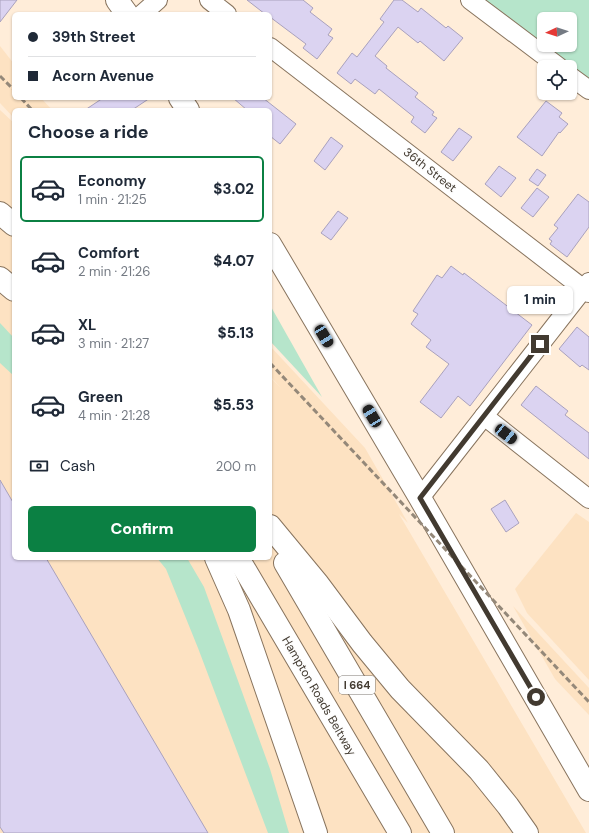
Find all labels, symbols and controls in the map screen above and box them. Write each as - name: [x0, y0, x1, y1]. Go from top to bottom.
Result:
- north arrow: [537, 12, 577, 52]
- map controls: [537, 12, 577, 100]
- text: 39th Street: [52, 27, 136, 47]
- button: locate: [537, 60, 577, 100]
- text: Acorn Avenue: [52, 66, 154, 86]
- text: Choose a ride: [28, 120, 149, 144]
- street label: 36th Street: [400, 144, 460, 196]
- icon: car: [30, 171, 66, 207]
- text: Economy: [78, 171, 146, 191]
- text: $3.02: [213, 179, 254, 199]
- text: 1 min · 21:25: [78, 191, 147, 208]
- icon: car: [30, 243, 66, 279]
- text: Comfort: [78, 243, 139, 263]
- text: $4.07: [213, 251, 254, 271]
- text: 2 min · 21:26: [78, 263, 150, 280]
- callout: 1 min: [507, 286, 573, 314]
- text: 1 min: [524, 291, 556, 308]
- icon: car: [30, 315, 66, 351]
- text: XL: [78, 315, 96, 335]
- text: $5.13: [218, 323, 254, 343]
- car: [313, 323, 335, 349]
- text: 3 min · 21:27: [78, 335, 149, 352]
- route end: [531, 335, 549, 353]
- icon: car: [30, 387, 66, 423]
- text: Green: [78, 387, 123, 407]
- text: $5.53: [213, 395, 254, 415]
- car: [361, 403, 383, 429]
- text: 4 min · 21:28: [78, 407, 150, 424]
- car: [493, 422, 519, 446]
- icon: cash: [28, 455, 50, 477]
- text: Cash: [60, 456, 95, 476]
- text: 200 m: [216, 458, 256, 475]
- button: Confirm: [28, 506, 256, 552]
- street label: Hampton Roads Beltway: [278, 634, 360, 759]
- road number: I 664: [339, 676, 375, 694]
- route start: [527, 688, 545, 706]

